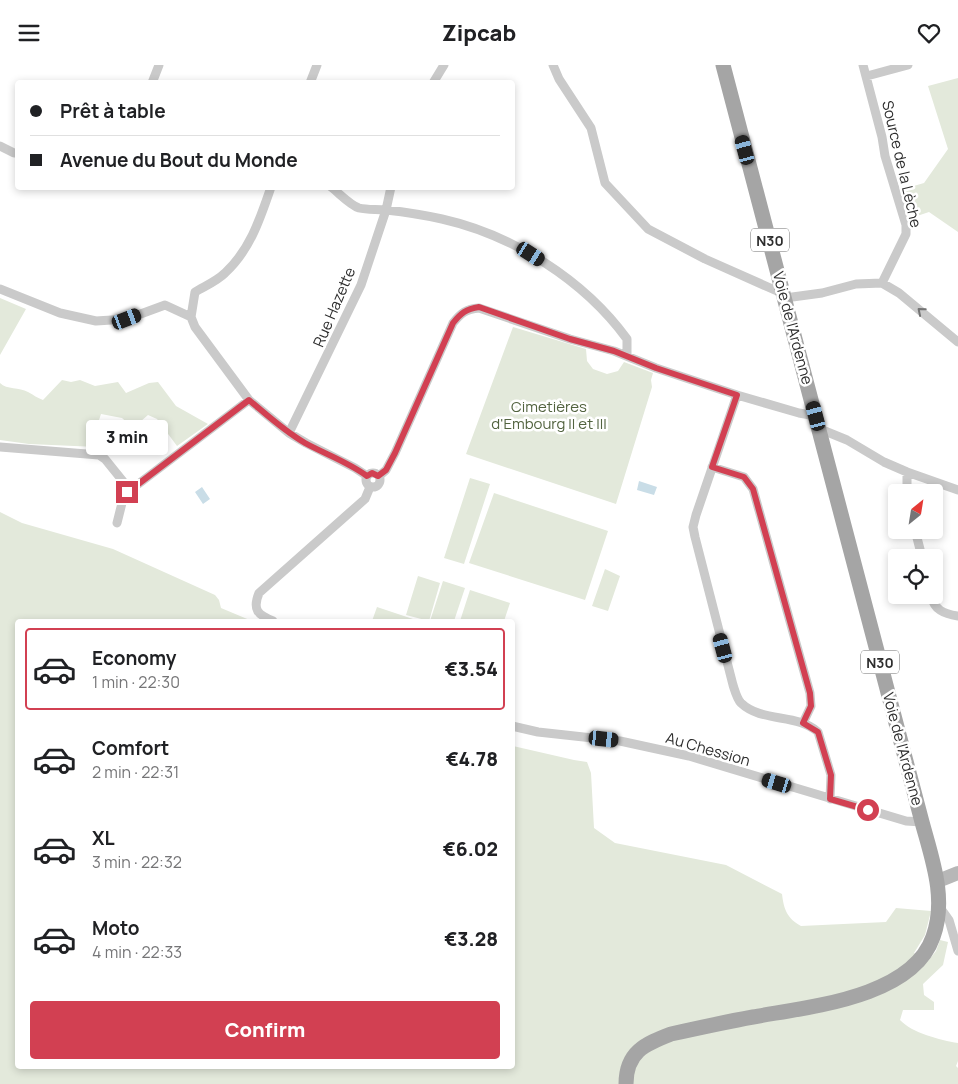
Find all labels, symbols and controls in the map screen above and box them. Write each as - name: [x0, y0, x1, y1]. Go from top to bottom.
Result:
- text: Zipcab: [442, 18, 516, 48]
- icon: menu: [15, 19, 43, 47]
- icon: heart: [915, 19, 943, 47]
- text: Prêt à table: [60, 98, 166, 124]
- street label: Source de la Lèche: [877, 98, 927, 230]
- car: [733, 134, 756, 166]
- text: Avenue du Bout du Monde: [60, 147, 298, 173]
- road number: N30: [751, 229, 789, 251]
- car: [514, 240, 547, 268]
- street label: Rue Hazette: [308, 264, 360, 350]
- street label: Voie de l'Ardenne: [768, 269, 818, 387]
- car: [110, 307, 143, 331]
- one-way arrow: [918, 309, 927, 317]
- park label: Cimetières d'Embourg II et III: [491, 396, 607, 434]
- car: [804, 400, 827, 432]
- callout: 3 min: [86, 419, 168, 455]
- text: 3 min: [106, 426, 148, 448]
- route end: [116, 481, 138, 503]
- north arrow: [888, 484, 942, 539]
- map controls: [888, 484, 943, 604]
- button: locate: [888, 549, 943, 604]
- car: [711, 632, 734, 664]
- text: Economy: [92, 645, 176, 671]
- icon: car: [32, 647, 77, 692]
- road number: N30: [861, 651, 899, 673]
- text: €3.54: [445, 656, 498, 682]
- text: 1 min · 22:30: [92, 671, 180, 693]
- street label: Voie de l'Ardenne: [878, 690, 928, 808]
- street label: Au Chession: [663, 727, 753, 771]
- car: [588, 730, 619, 748]
- text: Comfort: [92, 735, 169, 761]
- icon: car: [32, 737, 77, 782]
- text: €4.78: [446, 746, 498, 772]
- text: 2 min · 22:31: [92, 761, 179, 783]
- car: [760, 771, 793, 795]
- route start: [857, 799, 879, 821]
- text: XL: [92, 825, 115, 851]
- icon: car: [32, 827, 77, 872]
- text: €6.02: [443, 836, 498, 862]
- text: 3 min · 22:32: [92, 851, 182, 873]
- text: Moto: [92, 915, 139, 941]
- icon: car: [32, 917, 77, 962]
- text: €3.28: [444, 926, 498, 952]
- text: 4 min · 22:33: [92, 941, 182, 963]
- button: Confirm: [30, 1001, 500, 1059]

